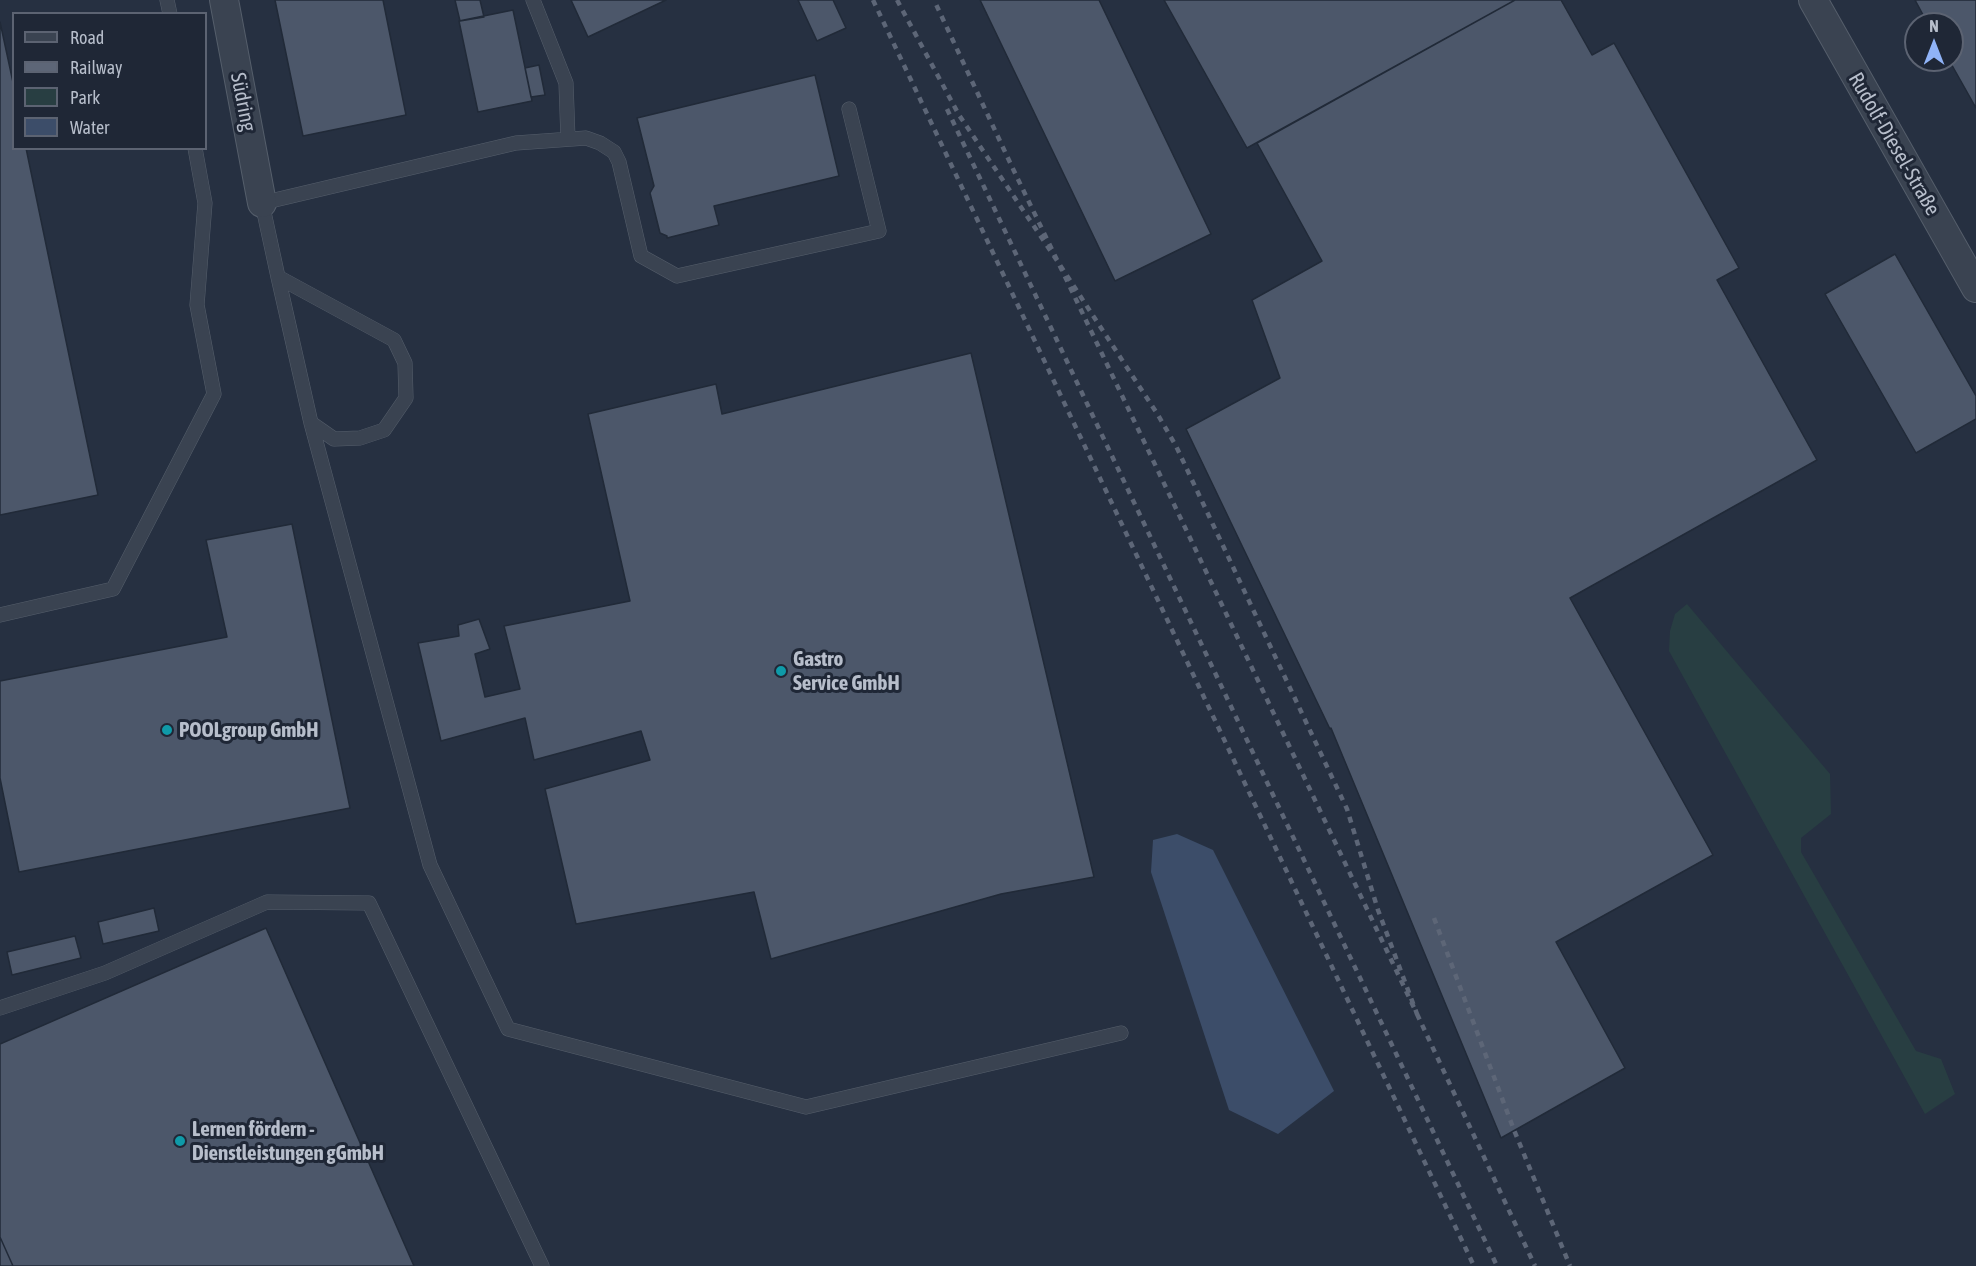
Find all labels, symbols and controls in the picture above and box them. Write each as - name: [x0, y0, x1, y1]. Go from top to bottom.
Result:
- legend: [12, 12, 207, 150]
- north arrow: [1904, 12, 1964, 72]
- text: N: [1929, 17, 1939, 35]
- text: Road: [70, 27, 104, 48]
- text: Railway: [70, 57, 122, 78]
- street label: Rudolf-Diesel-Straße: [1843, 68, 1945, 220]
- street label: Südring: [225, 71, 261, 133]
- text: Park: [70, 87, 100, 108]
- text: Water: [70, 117, 109, 138]
- place label: Gastro Service GmbH: [793, 646, 900, 696]
- marker: Gastro Service GmbH: [774, 664, 788, 678]
- place label: POOLgroup GmbH: [179, 717, 318, 743]
- marker: POOLgroup GmbH: [160, 723, 174, 737]
- place label: Lernen fördern - Dienstleistungen gGmbH: [192, 1116, 384, 1166]
- marker: Lernen fördern - Dienstleistungen gGmbH: [173, 1134, 187, 1148]

